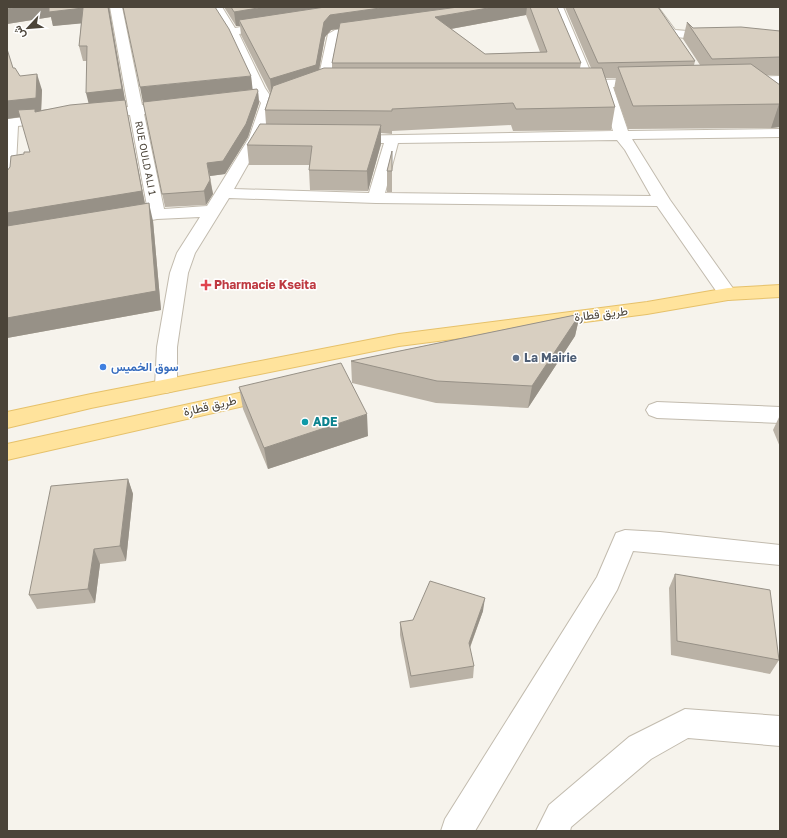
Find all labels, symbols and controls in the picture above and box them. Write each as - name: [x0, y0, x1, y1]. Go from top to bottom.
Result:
- north arrow: [8, 8, 48, 48]
- text: ش: [10, 23, 28, 41]
- street label: RUE OULD ALI 1: [133, 120, 159, 196]
- place label: Pharmacie Kseita: [214, 277, 316, 292]
- marker: Pharmacie Kseita: [201, 280, 211, 290]
- street label: طريق قطارة: [573, 303, 629, 325]
- place label: La Mairie: [524, 350, 577, 365]
- marker: La Mairie: [511, 353, 521, 363]
- place label: سوق الخميس: [111, 359, 179, 375]
- marker: سوق الخميس: [98, 362, 108, 372]
- street label: طريق قطارة: [182, 392, 238, 420]
- place label: ADE: [313, 414, 338, 429]
- marker: ADE: [300, 417, 310, 427]

